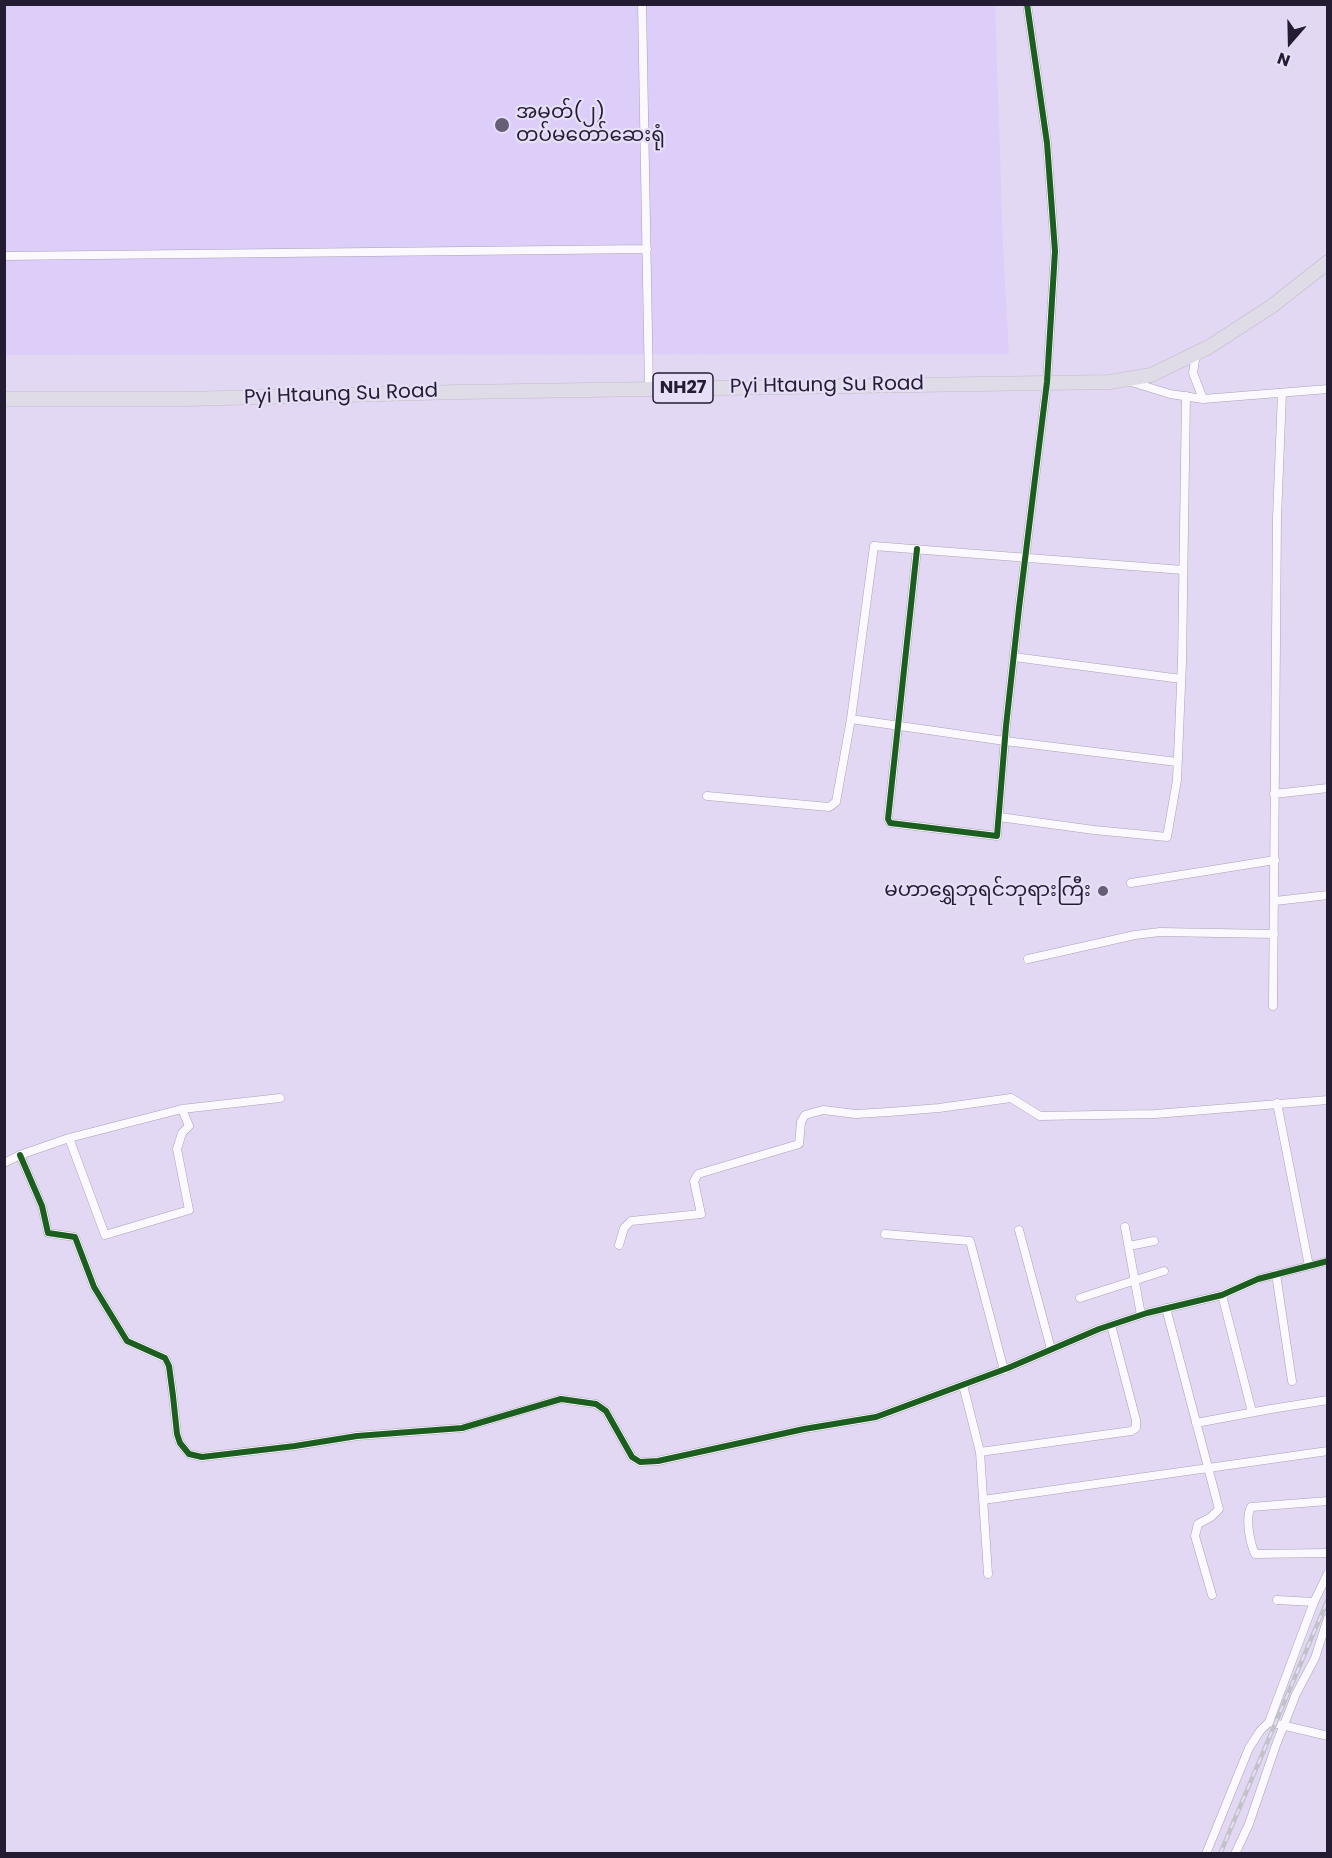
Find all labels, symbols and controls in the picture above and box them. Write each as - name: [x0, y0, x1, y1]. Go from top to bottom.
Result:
- north arrow: [1260, 12, 1320, 72]
- text: N: [1274, 47, 1293, 72]
- place label: အမှတ်(၂) တပ်မတော်ဆေးရုံ: [516, 101, 665, 148]
- marker: အမှတ်(၂) တပ်မတော်ဆေးရုံ: [493, 116, 511, 134]
- street label: Pyi Htaung Su Road: [730, 372, 924, 400]
- road number: NH27: [653, 373, 713, 403]
- street label: Pyi Htaung Su Road: [244, 380, 438, 410]
- place label: မဟာရွှေဘုရင်ဘုရားကြီး: [884, 879, 1091, 903]
- marker: မဟာရွှေဘုရင်ဘုရားကြီး: [1096, 884, 1110, 898]

